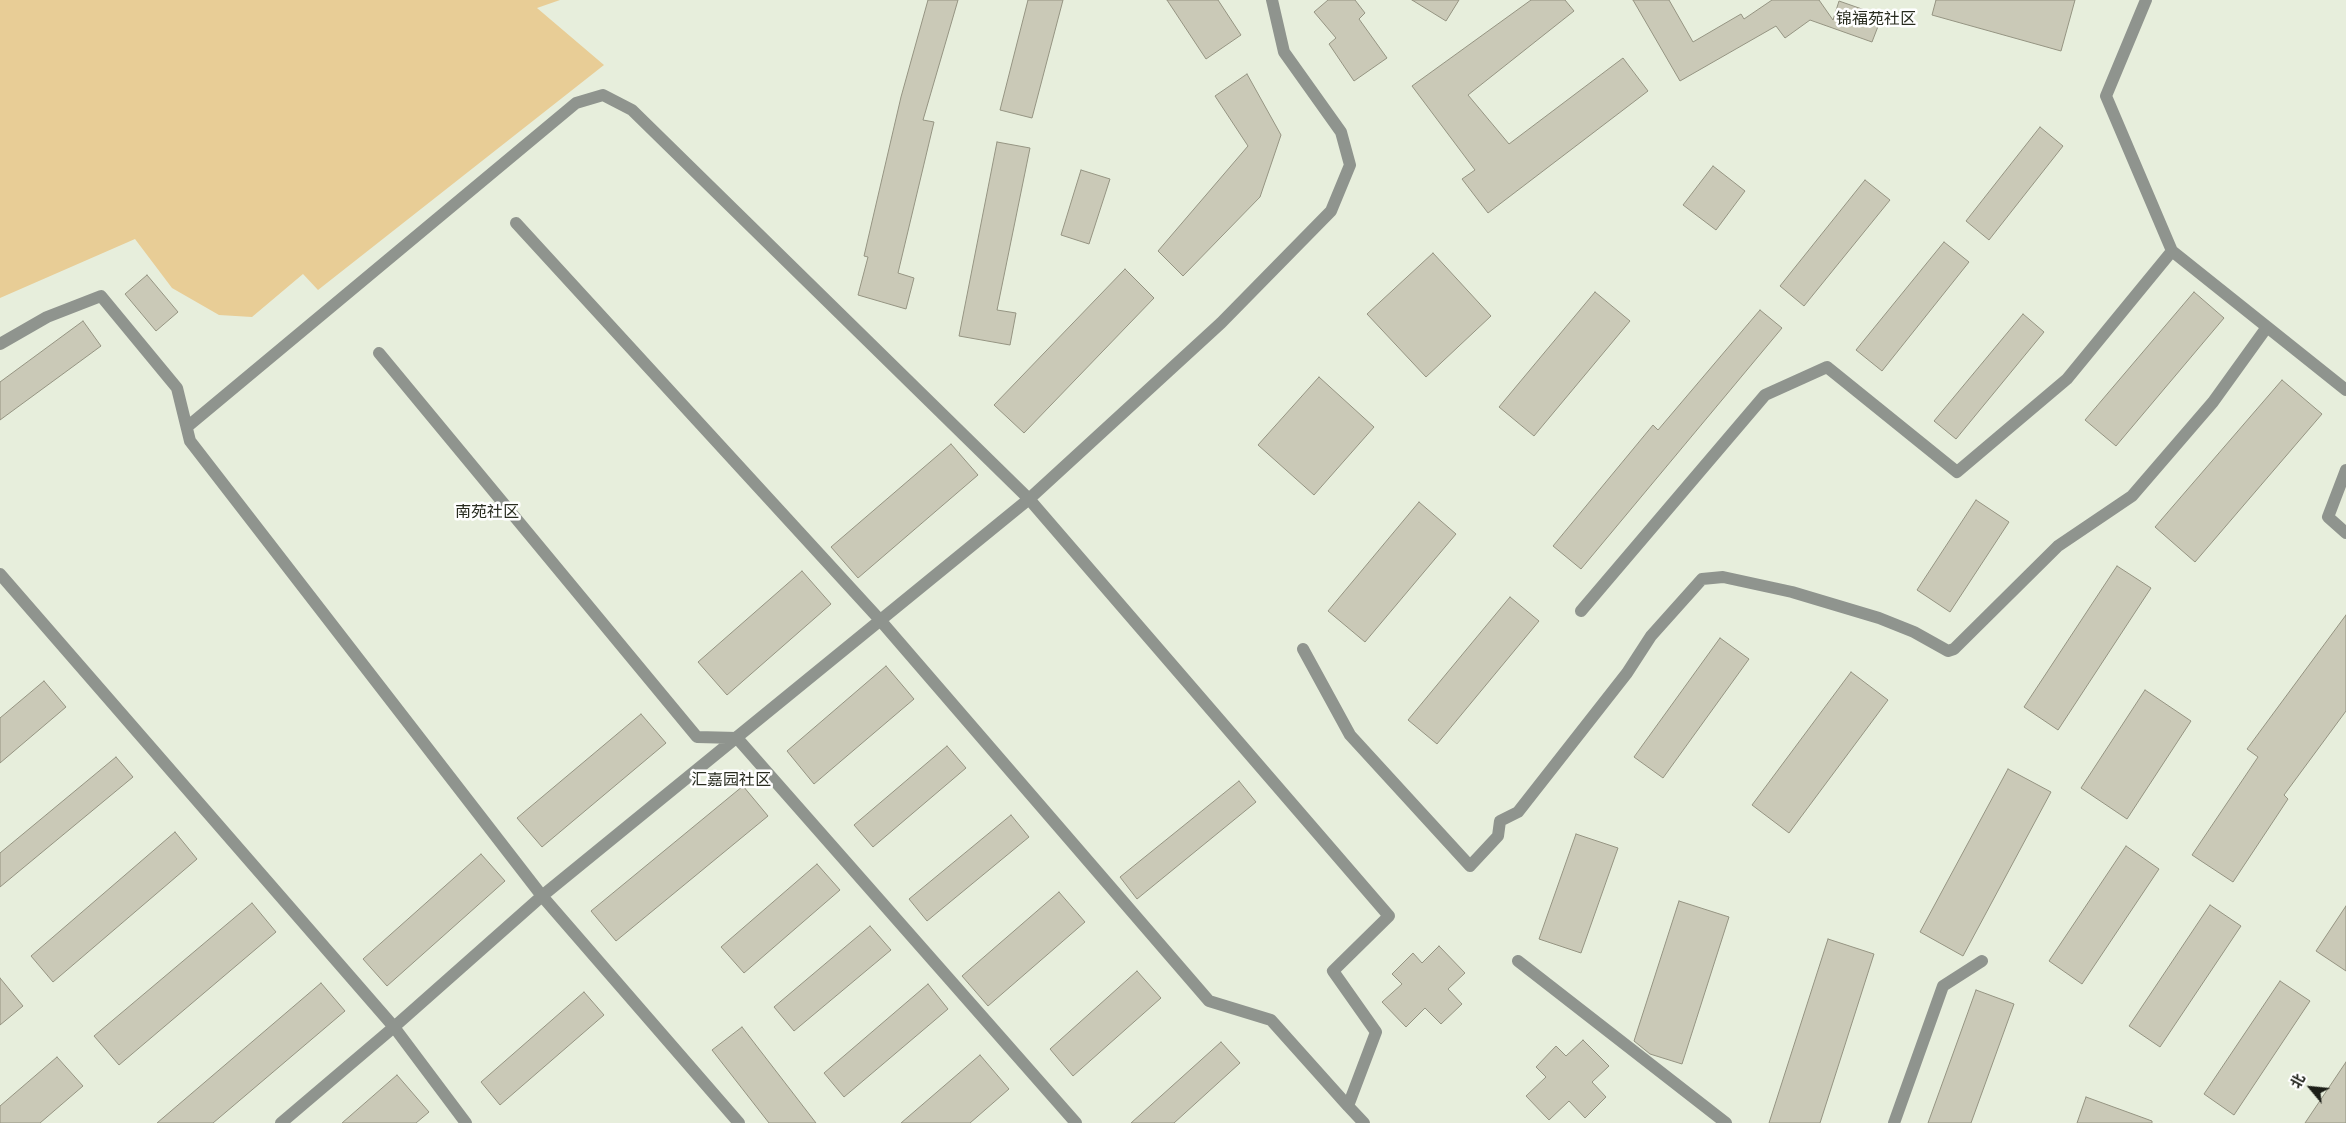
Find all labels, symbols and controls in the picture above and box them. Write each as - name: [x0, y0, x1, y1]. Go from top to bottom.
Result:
- district label: 锦福苑社区: [1836, 9, 1916, 29]
- district label: 南苑社区: [455, 502, 519, 522]
- district label: 汇嘉园社区: [691, 770, 771, 790]
- north arrow: [2286, 1063, 2336, 1113]
- text: 北: [2287, 1071, 2309, 1091]

